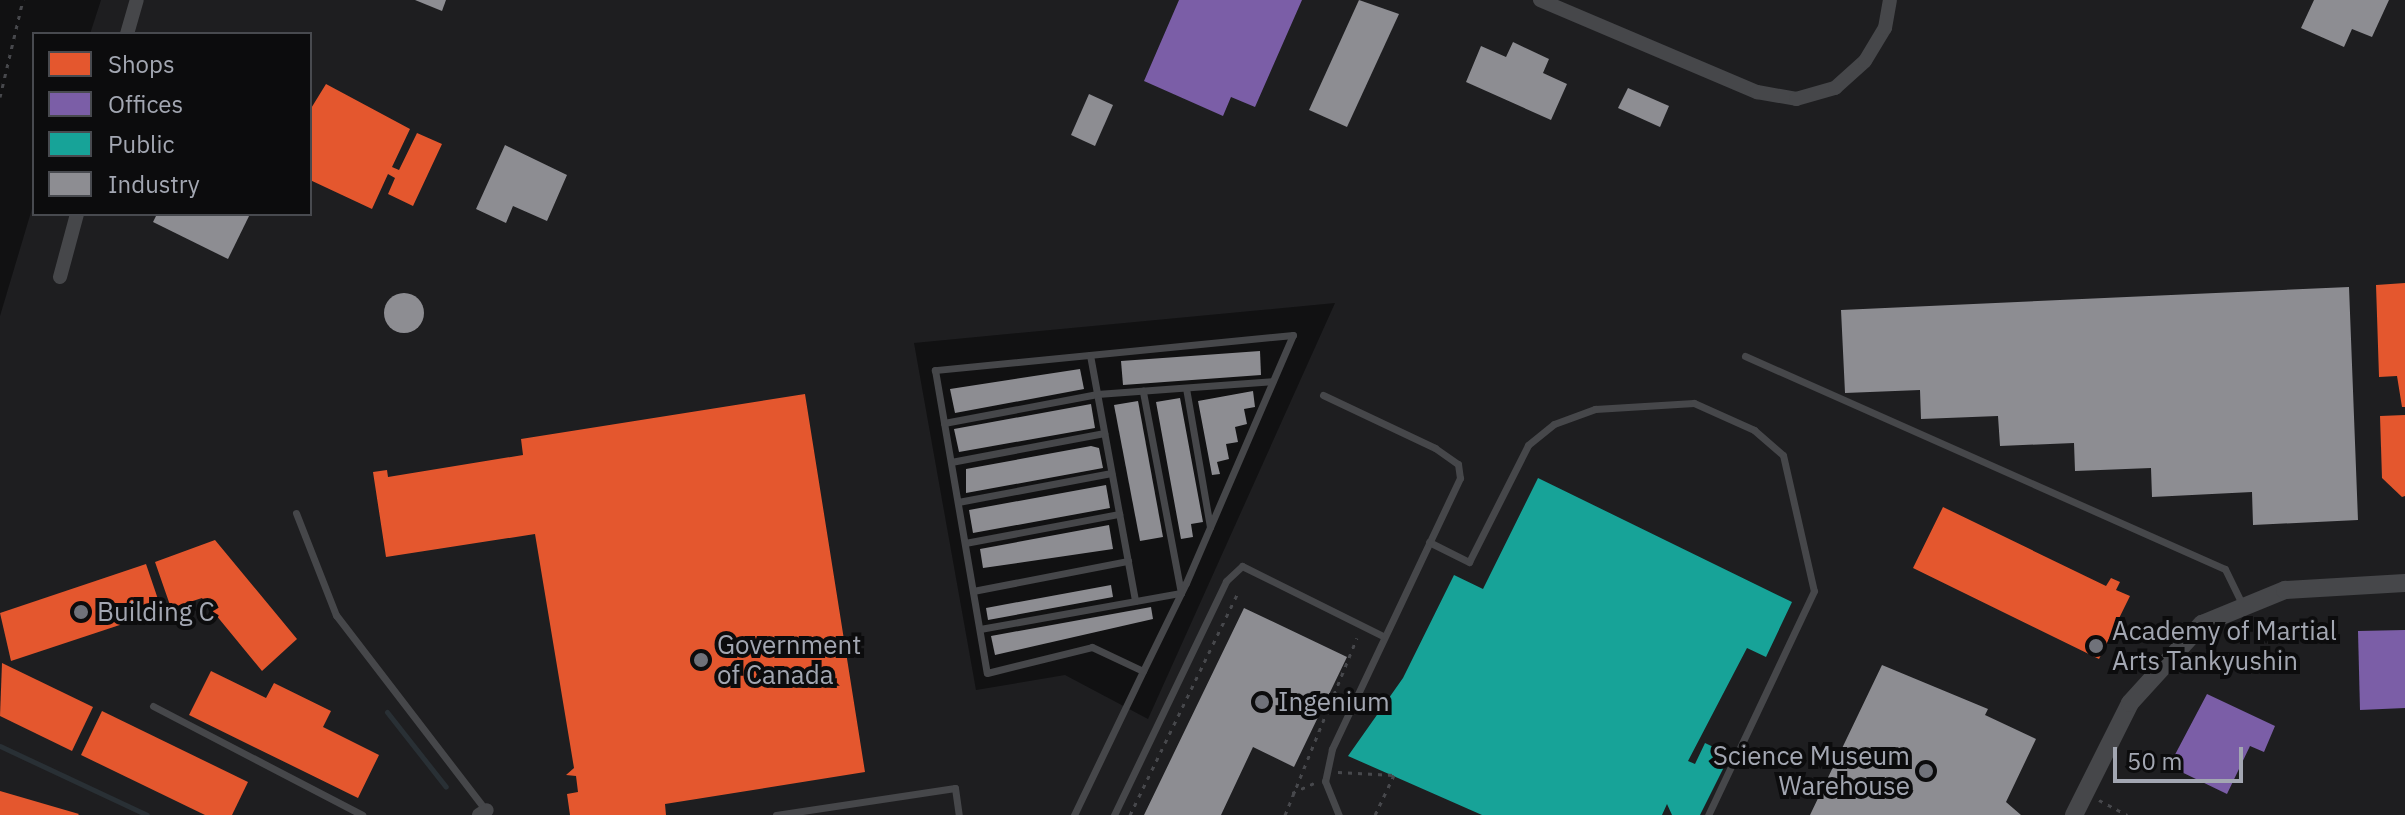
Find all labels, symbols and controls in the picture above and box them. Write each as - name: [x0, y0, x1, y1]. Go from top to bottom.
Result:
- legend: [32, 32, 312, 216]
- text: Shops: [108, 48, 175, 80]
- text: Offices: [108, 88, 183, 120]
- text: Public: [108, 128, 175, 160]
- text: Industry: [108, 168, 200, 200]
- place label: Building C: [97, 596, 215, 628]
- marker: Building C: [72, 603, 90, 621]
- place label: Academy of Martial Arts Tankyushin: [2112, 615, 2337, 676]
- place label: Government of Canada: [717, 629, 861, 690]
- marker: Academy of Martial Arts Tankyushin: [2087, 637, 2105, 655]
- marker: Government of Canada: [692, 651, 710, 669]
- place label: Ingenium: [1278, 686, 1390, 718]
- marker: Ingenium: [1253, 693, 1271, 711]
- scale bar: [2117, 731, 2247, 781]
- place label: Science Museum Warehouse: [1713, 740, 1910, 802]
- text: 50 m: [2127, 745, 2182, 777]
- marker: Science Museum Warehouse: [1917, 762, 1935, 780]

